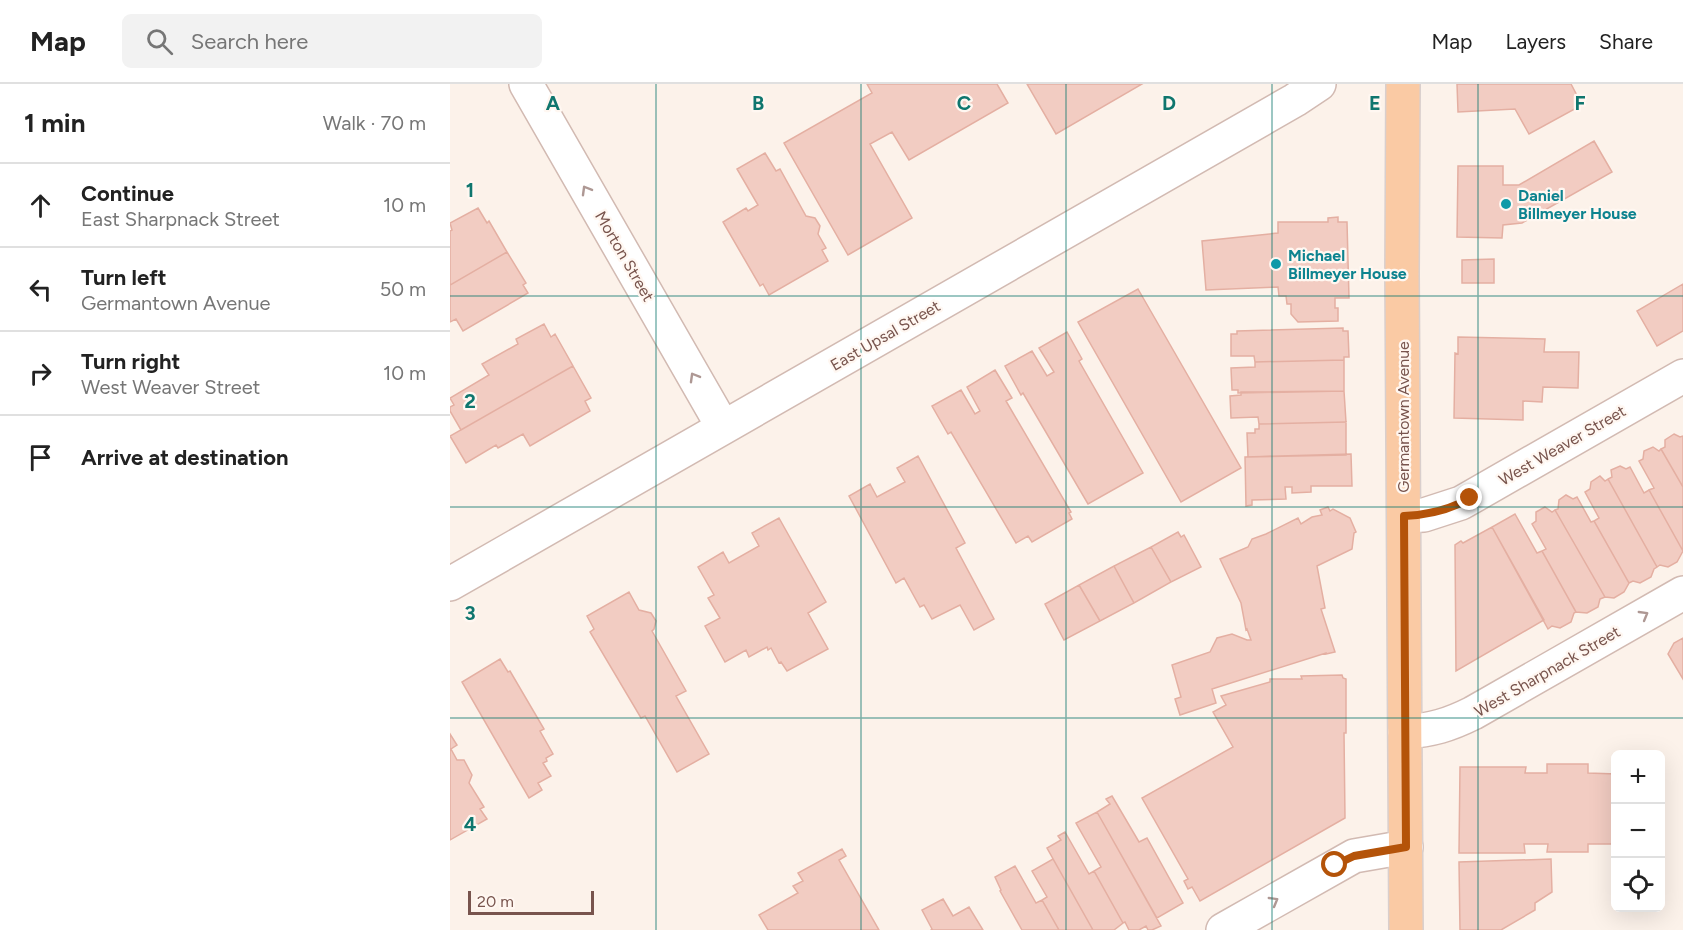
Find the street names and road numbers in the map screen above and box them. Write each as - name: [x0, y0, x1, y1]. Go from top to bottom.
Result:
- street label: Morton Street: [591, 208, 658, 305]
- street label: East Upsal Street: [827, 296, 944, 375]
- street label: Germantown Avenue: [1394, 341, 1413, 493]
- street label: West Weaver Street: [1495, 401, 1629, 490]
- street label: West Sharpnack Street: [1471, 622, 1623, 721]

